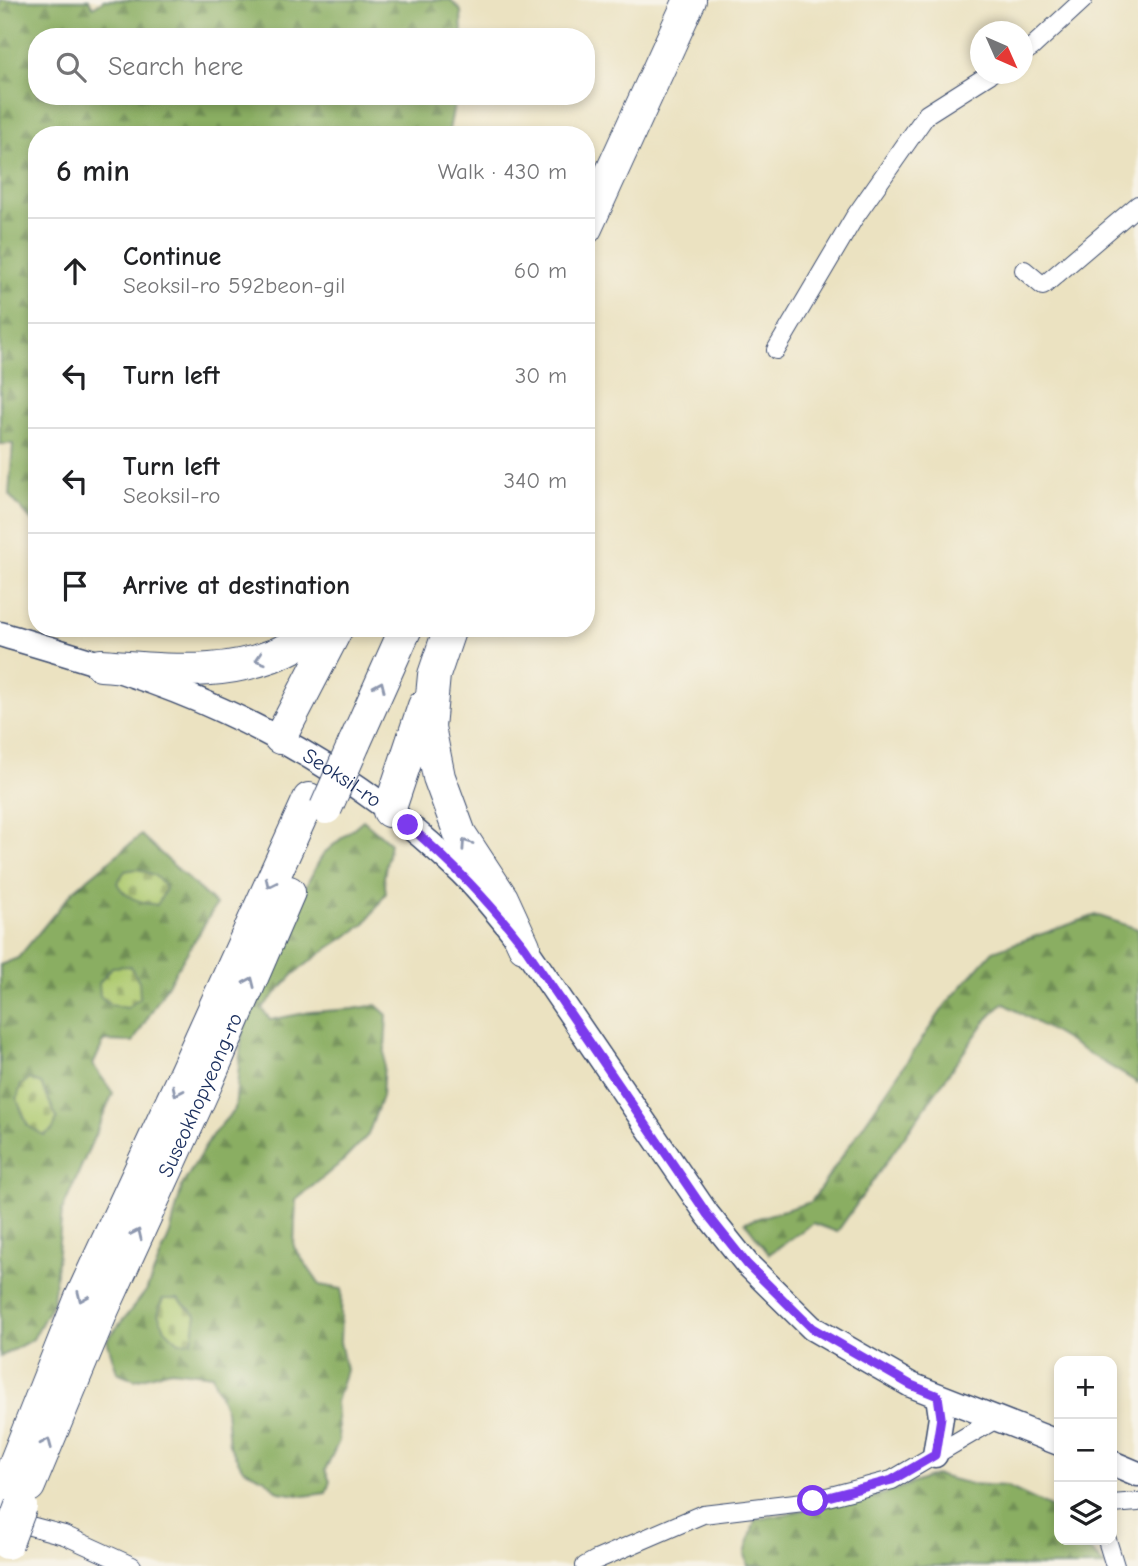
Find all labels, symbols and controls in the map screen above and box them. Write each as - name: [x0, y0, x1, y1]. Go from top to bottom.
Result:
- north arrow: [970, 21, 1033, 84]
- search box: [28, 28, 595, 105]
- icon: search: [52, 48, 90, 86]
- text: Search here: [108, 52, 243, 82]
- text: 6 min: [56, 154, 130, 189]
- text: Walk · 430 m: [438, 158, 567, 185]
- text: Continue: [123, 242, 221, 272]
- icon: ahead: [56, 252, 94, 290]
- text: 60 m: [514, 257, 567, 284]
- text: Seoksil-ro 592beon-gil: [123, 272, 345, 299]
- icon: left: [56, 357, 94, 395]
- text: Turn left: [123, 361, 220, 391]
- text: 30 m: [515, 362, 567, 389]
- text: Turn left: [123, 452, 220, 482]
- icon: left: [56, 462, 94, 500]
- text: 340 m: [504, 467, 567, 494]
- text: Seoksil-ro: [123, 482, 221, 509]
- icon: arrive: [56, 567, 94, 605]
- text: Arrive at destination: [123, 571, 350, 601]
- one-way arrow: [254, 650, 266, 665]
- one-way arrow: [372, 681, 386, 693]
- street label: Seoksil-ro: [299, 743, 386, 812]
- route end: [392, 809, 423, 840]
- one-way arrow: [462, 839, 474, 852]
- one-way arrow: [264, 876, 278, 888]
- one-way arrow: [242, 977, 256, 989]
- street label: Suseokhopyeong-ro: [153, 1009, 247, 1181]
- one-way arrow: [171, 1084, 185, 1096]
- one-way arrow: [129, 1229, 143, 1242]
- one-way arrow: [76, 1290, 90, 1303]
- map controls: [1054, 1356, 1117, 1545]
- button: +: [1054, 1356, 1117, 1419]
- button: −: [1054, 1419, 1117, 1482]
- one-way arrow: [39, 1438, 53, 1451]
- button: layers: [1054, 1482, 1117, 1545]
- route start: [797, 1485, 828, 1516]

